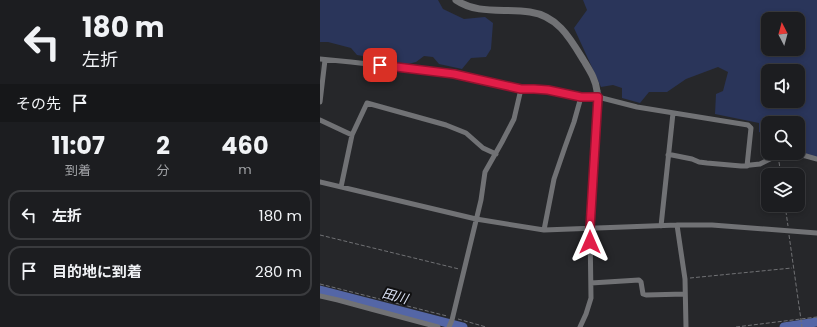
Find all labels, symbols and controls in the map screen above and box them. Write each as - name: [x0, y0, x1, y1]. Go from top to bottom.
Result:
- text: 180 m: [82, 8, 165, 47]
- north arrow: [761, 12, 805, 56]
- map controls: [761, 12, 805, 212]
- icon: left: [16, 16, 68, 68]
- text: 左折: [82, 47, 118, 72]
- pin: [363, 48, 397, 82]
- icon: arrive: [369, 54, 391, 76]
- button: sound: [761, 64, 805, 108]
- icon: arrive: [69, 92, 91, 114]
- text: その先: [16, 93, 61, 114]
- button: search: [761, 116, 805, 160]
- text: 11:07: [51, 129, 105, 162]
- text: 2: [156, 129, 170, 162]
- text: 460: [221, 129, 269, 162]
- text: m: [238, 160, 252, 179]
- text: 到着: [65, 161, 91, 180]
- text: 分: [157, 161, 170, 180]
- button: layers: [761, 168, 805, 212]
- icon: left: [18, 204, 40, 226]
- text: 左折: [52, 205, 82, 226]
- text: 180 m: [259, 205, 302, 226]
- position arrow: [569, 221, 611, 263]
- icon: arrive: [18, 260, 40, 282]
- text: 目的地に到着: [52, 261, 142, 282]
- text: 280 m: [255, 261, 302, 282]
- water label: 田川: [380, 283, 412, 309]

